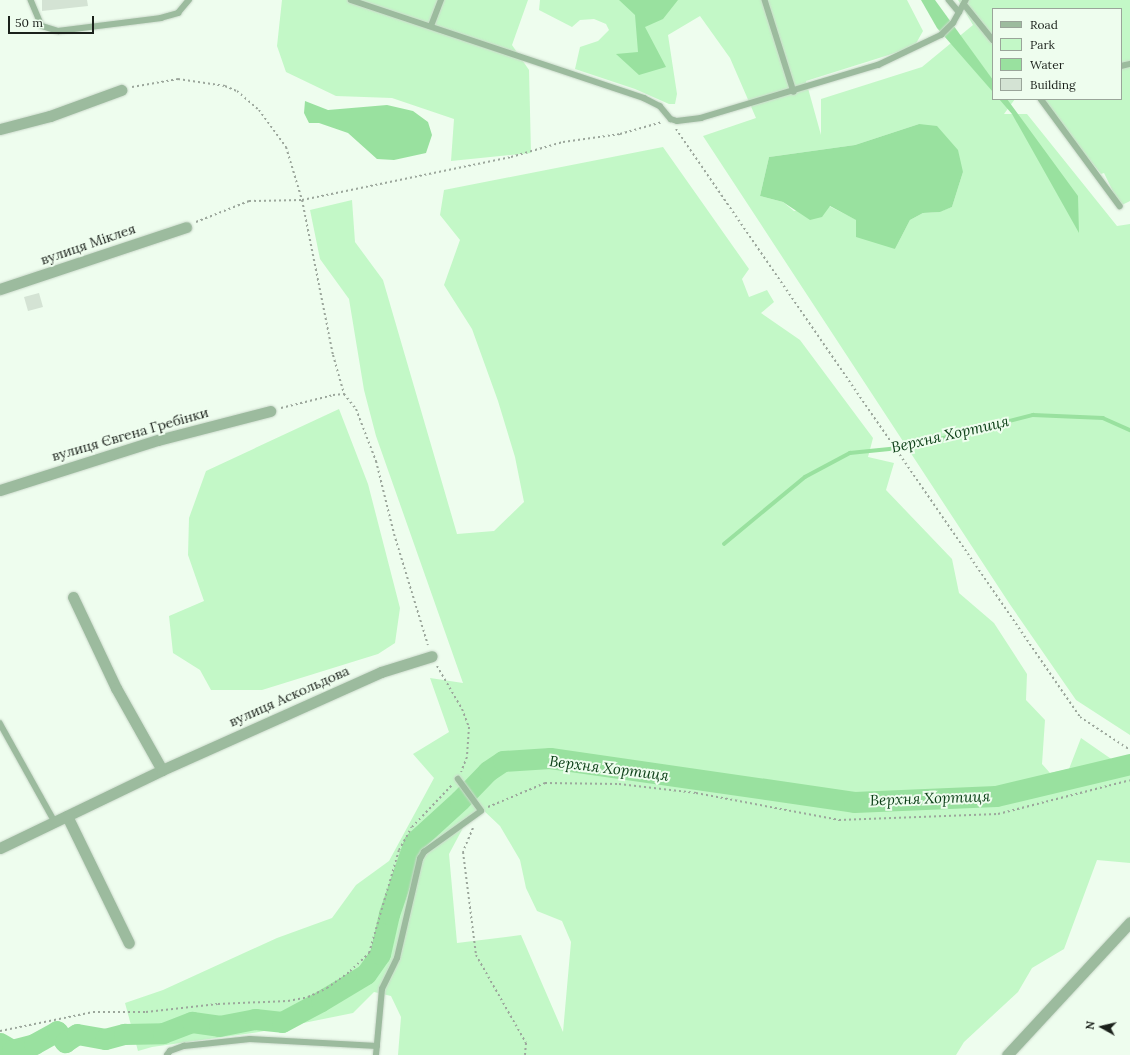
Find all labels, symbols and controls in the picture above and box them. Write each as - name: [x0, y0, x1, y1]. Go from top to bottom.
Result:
- scale bar: [10, 8, 96, 34]
- legend: [992, 8, 1122, 100]
- text: 50 m: [15, 15, 43, 30]
- text: Road: [1030, 17, 1058, 32]
- text: Park: [1030, 37, 1055, 52]
- text: Water: [1030, 57, 1064, 72]
- text: Building: [1030, 77, 1076, 92]
- street label: вулиця Міклея: [38, 220, 138, 268]
- street label: вулиця Євгена Гребінки: [50, 404, 210, 464]
- water label: Верхня Хортиця: [889, 412, 1011, 456]
- street label: вулиця Аскольдова: [226, 662, 352, 730]
- water label: Верхня Хортиця: [548, 752, 670, 784]
- water label: Верхня Хортиця: [870, 787, 990, 809]
- north arrow: [1082, 1007, 1122, 1047]
- text: N: [1083, 1020, 1098, 1031]

